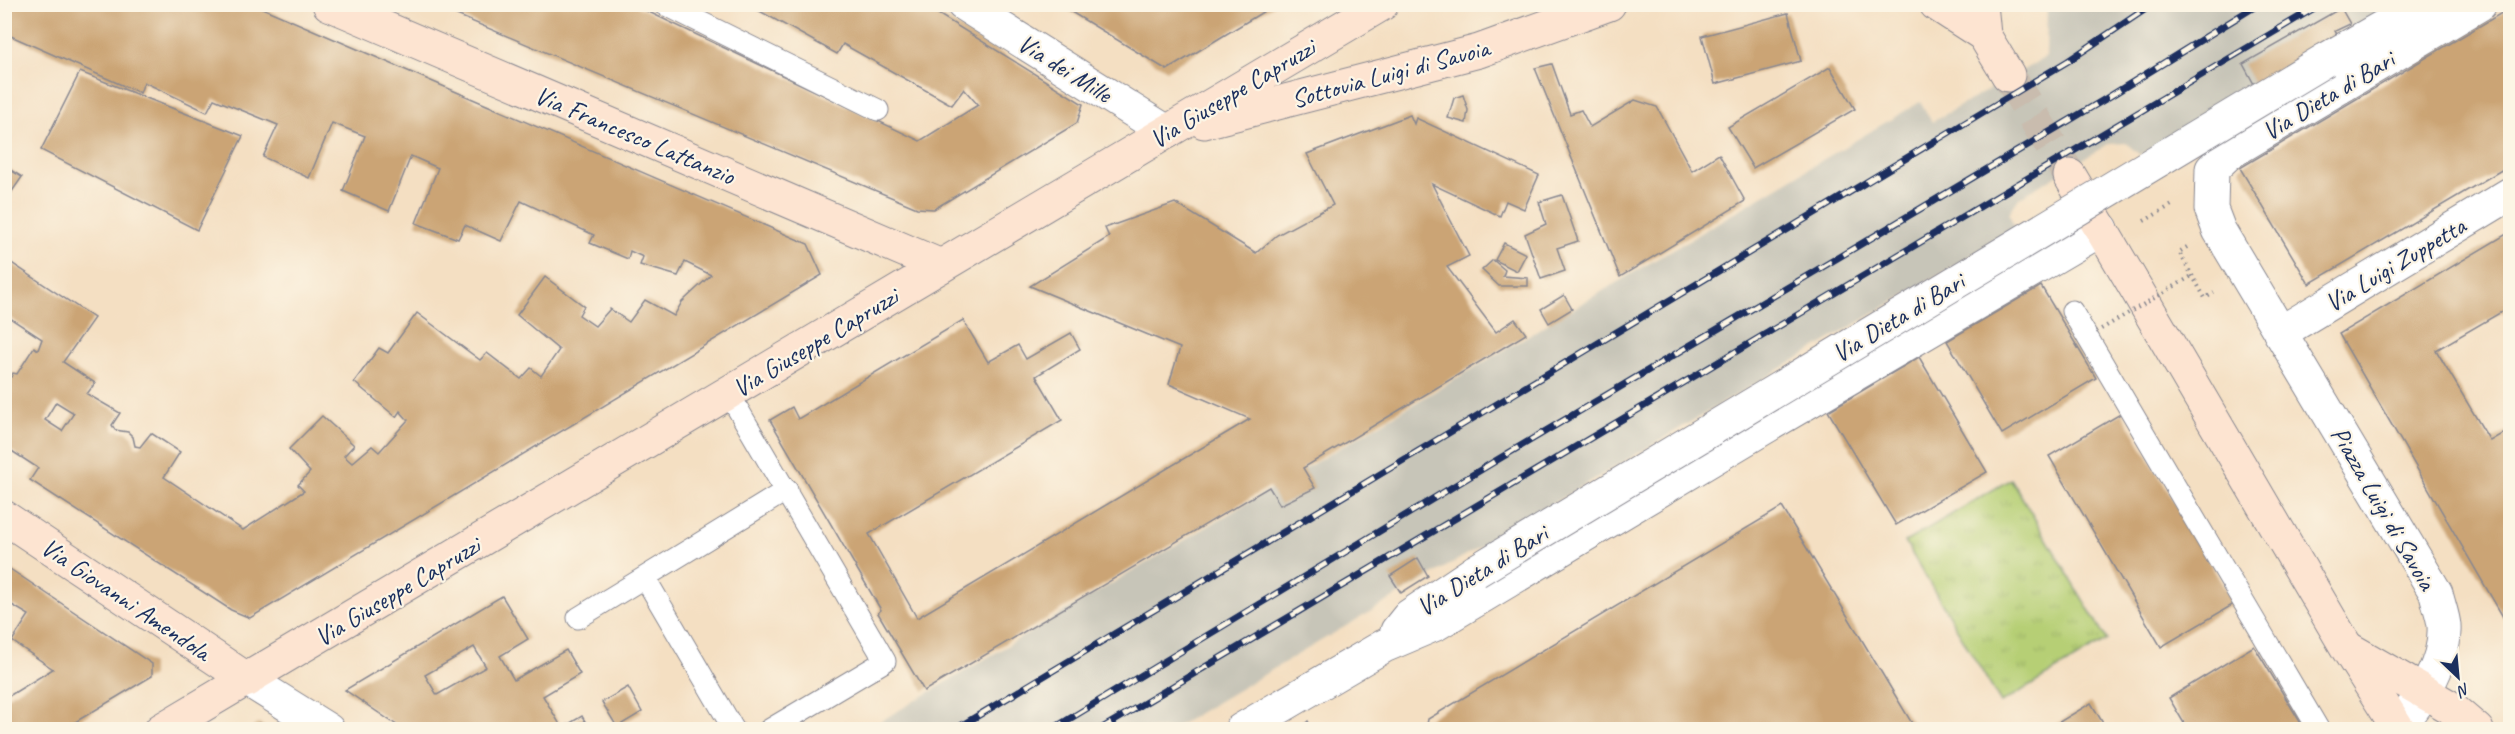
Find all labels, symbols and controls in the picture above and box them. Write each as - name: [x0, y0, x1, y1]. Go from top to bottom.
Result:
- street label: Via dei Mille: [1011, 27, 1119, 111]
- street label: Via Giuseppe Capruzzi: [1144, 29, 1324, 156]
- street label: Sottovia Luigi di Savoia: [1288, 31, 1495, 116]
- street label: Via Dieta di Bari: [2256, 41, 2403, 148]
- street label: Via Francesco Lattanzio: [530, 79, 741, 193]
- street label: Via Luigi Zuppetta: [2319, 209, 2473, 319]
- street label: Via Dieta di Bari: [1826, 263, 1973, 370]
- street label: Via Giuseppe Capruzzi: [727, 278, 907, 405]
- street label: Piazza Luigi di Savoia: [2323, 421, 2444, 597]
- street label: Via Dieta di Bari: [1411, 515, 1557, 624]
- street label: Via Giuseppe Capruzzi: [309, 527, 489, 654]
- street label: Via Giovanni Amendola: [35, 531, 219, 670]
- north arrow: [2428, 647, 2488, 707]
- text: N: [2453, 678, 2473, 702]

